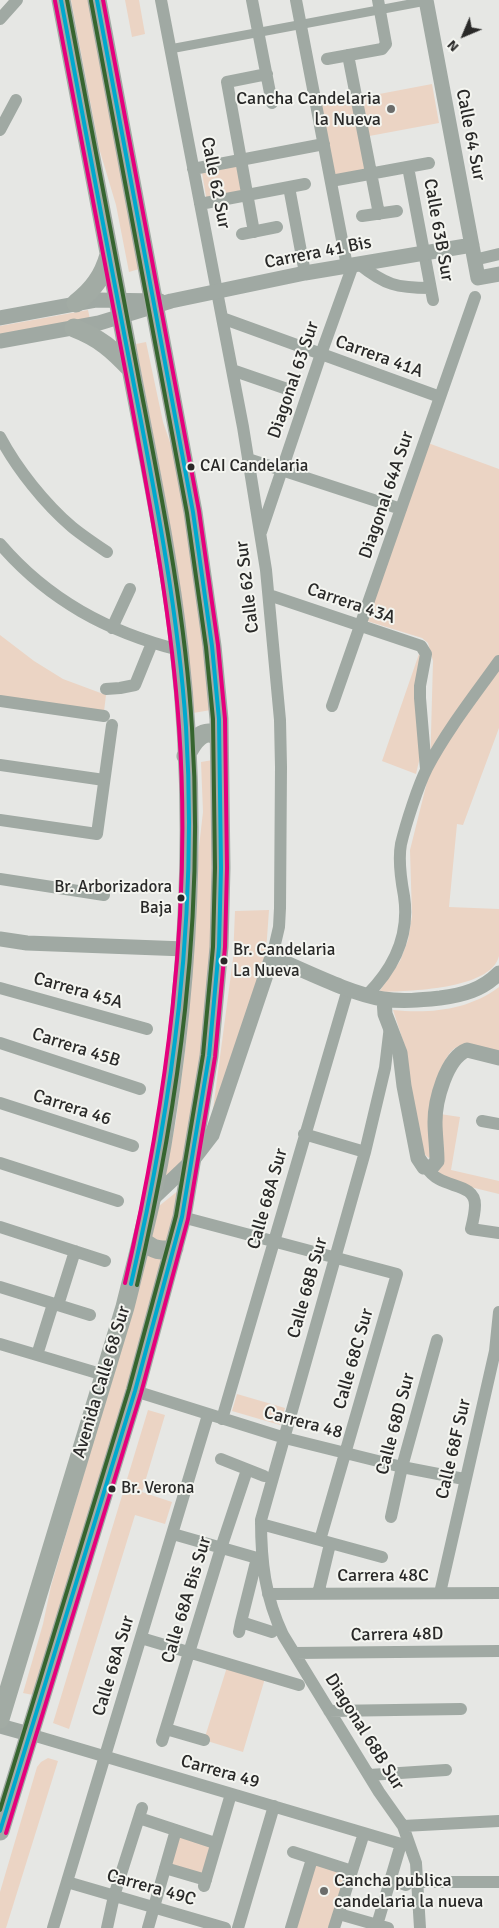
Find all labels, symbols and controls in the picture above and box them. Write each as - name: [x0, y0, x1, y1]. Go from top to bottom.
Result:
- north arrow: [439, 10, 489, 60]
- text: N: [444, 37, 462, 55]
- street label: Calle 64 Sur: [451, 87, 489, 183]
- place label: Cancha Candelaria la Nueva: [236, 88, 381, 130]
- marker: Cancha Candelaria la Nueva: [385, 103, 397, 115]
- street label: Calle 62 Sur: [196, 135, 234, 231]
- street label: Calle 63B Sur: [418, 177, 458, 283]
- street label: Carrera 41 Bis: [263, 232, 373, 274]
- street label: Diagonal 63 Sur: [264, 319, 324, 441]
- street label: Carrera 41A: [332, 331, 426, 383]
- street label: Diagonal 64A Sur: [355, 428, 419, 562]
- place label: CAI Candelaria: [200, 457, 308, 477]
- marker: CAI Candelaria: [186, 462, 196, 472]
- street label: Calle 62 Sur: [232, 540, 264, 634]
- street label: Carrera 43A: [304, 579, 398, 629]
- place label: Br. Arborizadora Baja: [54, 878, 172, 918]
- marker: Br. Arborizadora Baja: [176, 893, 186, 903]
- place label: Br. Candelaria La Nueva: [233, 941, 335, 981]
- marker: Br. Candelaria La Nueva: [219, 956, 229, 966]
- street label: Carrera 45A: [31, 968, 125, 1014]
- street label: Carrera 45B: [29, 1024, 123, 1072]
- street label: Carrera 46: [30, 1085, 114, 1131]
- street label: Calle 68A Sur: [243, 1146, 293, 1252]
- street label: Calle 68B Sur: [283, 1235, 333, 1341]
- street label: Avenida Calle 68 Sur: [69, 1303, 135, 1461]
- street label: Calle 68C Sur: [329, 1306, 379, 1412]
- street label: Calle 68D Sur: [372, 1371, 420, 1477]
- street label: Calle 68F Sur: [432, 1397, 476, 1501]
- street label: Carrera 48: [261, 1402, 345, 1444]
- place label: Br. Verona: [121, 1479, 194, 1499]
- marker: Br. Verona: [107, 1484, 117, 1494]
- street label: Calle 68A Bis Sur: [157, 1534, 217, 1666]
- street label: Carrera 48C: [337, 1565, 429, 1587]
- street label: Calle 68A Sur: [88, 1613, 140, 1719]
- street label: Carrera 48D: [351, 1623, 443, 1647]
- street label: Diagonal 68B Sur: [319, 1670, 409, 1794]
- street label: Carrera 49: [178, 1750, 262, 1794]
- street label: Carrera 49C: [104, 1865, 198, 1911]
- place label: Cancha publica candelaria la nueva: [334, 1870, 483, 1912]
- marker: Cancha publica candelaria la nueva: [318, 1885, 330, 1897]

